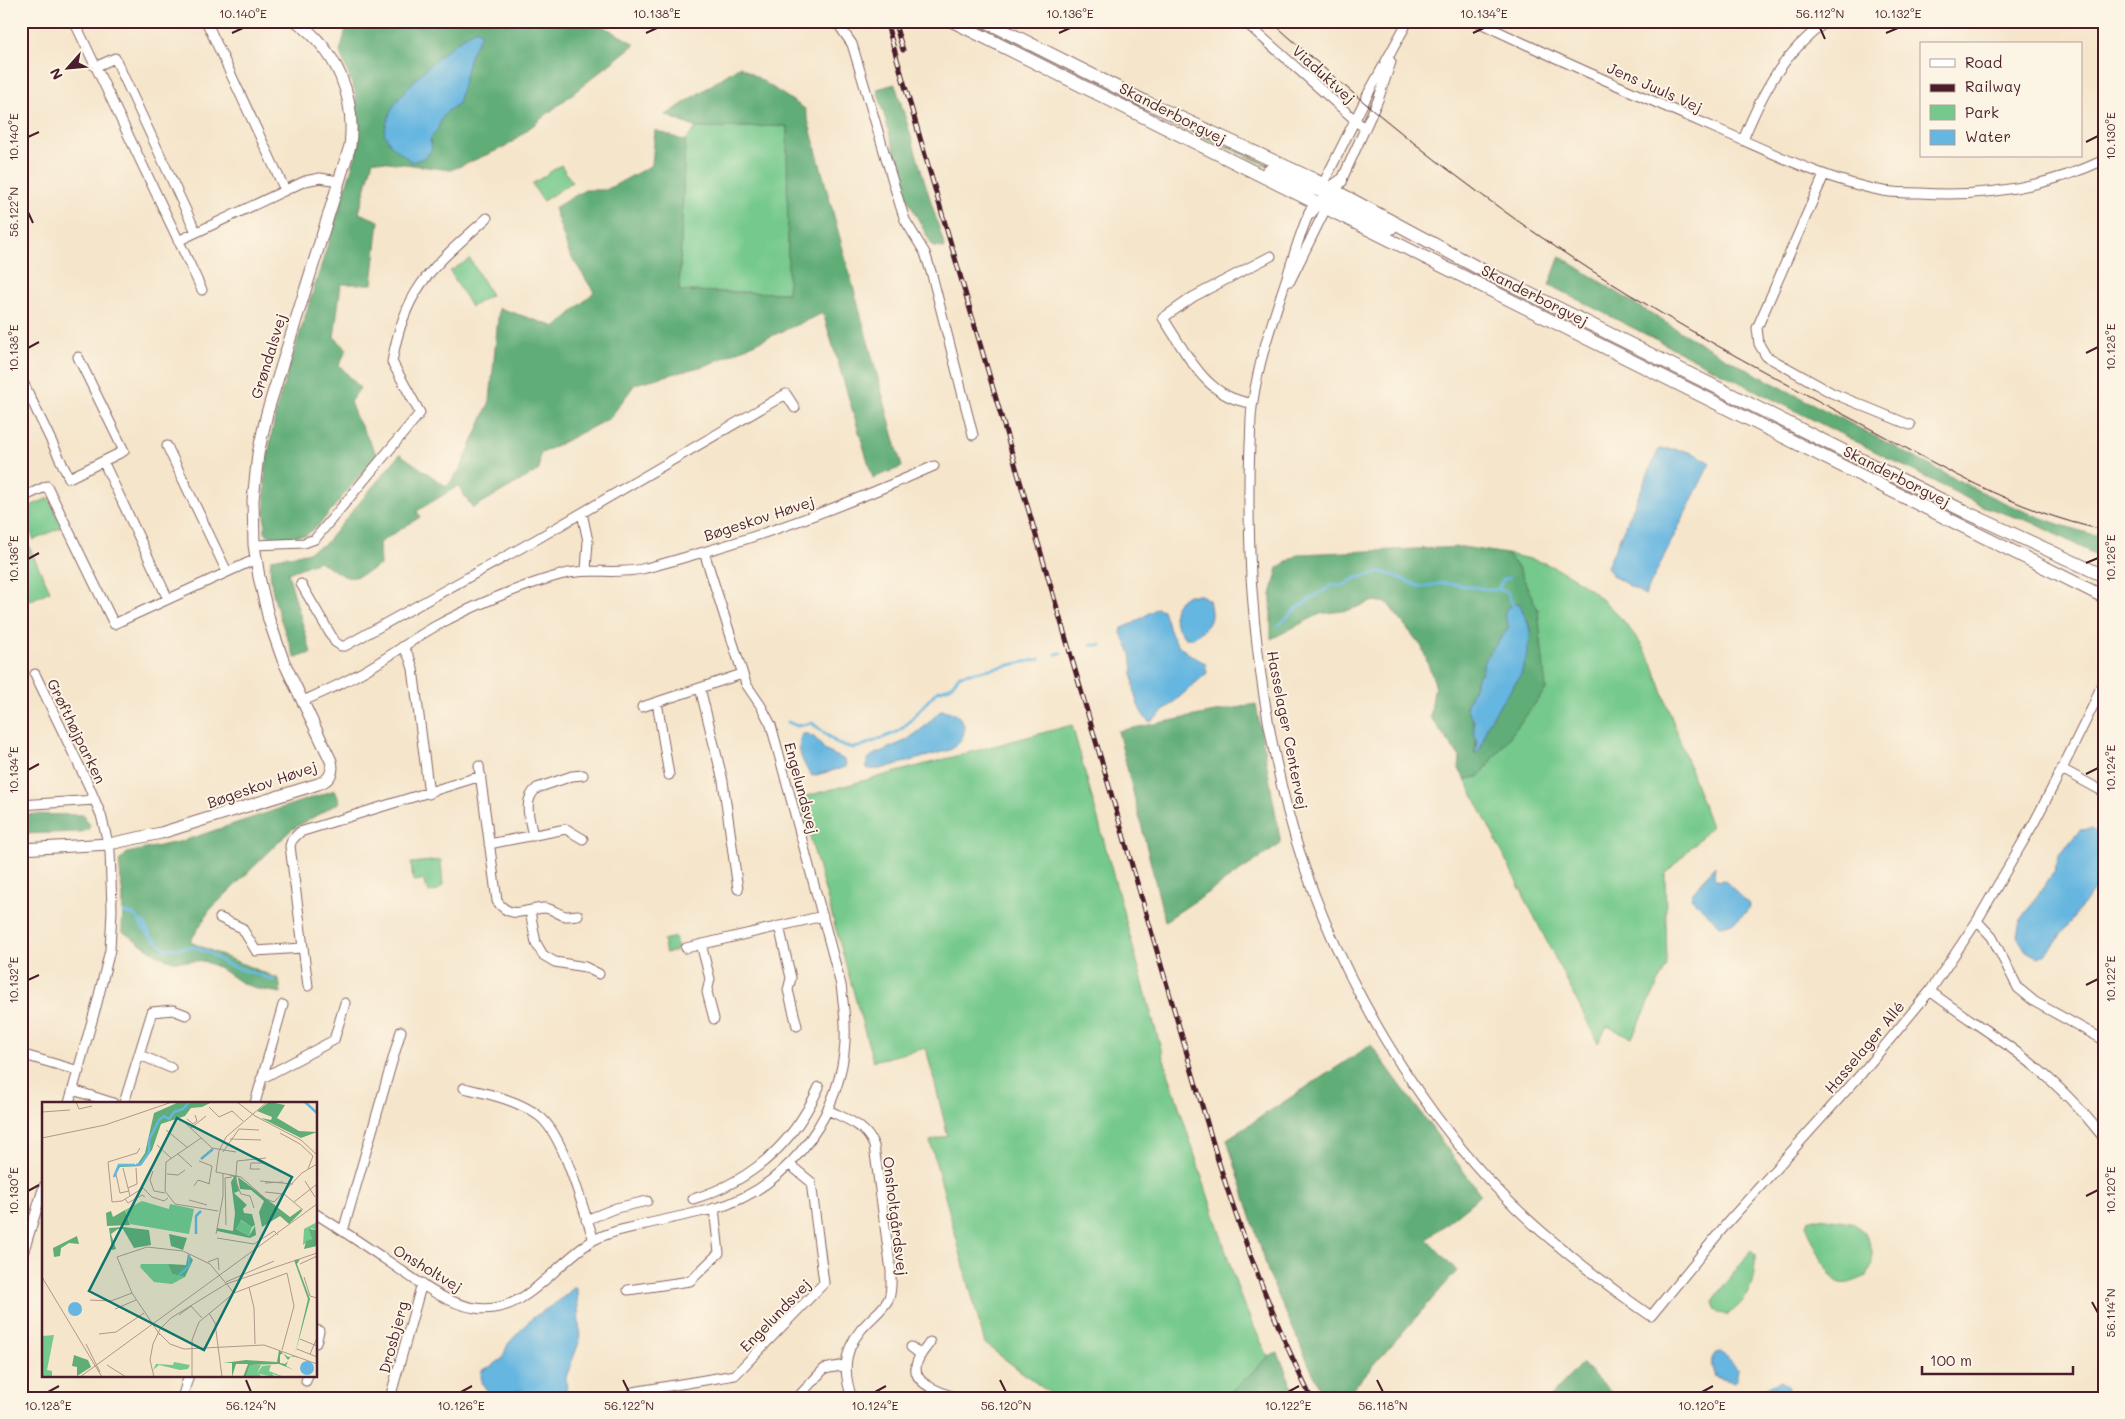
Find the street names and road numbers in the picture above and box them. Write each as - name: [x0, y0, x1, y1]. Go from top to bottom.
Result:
- street label: Viaduktvej: [1288, 40, 1360, 108]
- street label: Jens Juuls Vej: [1604, 57, 1706, 117]
- street label: Skanderborgvej: [1116, 77, 1230, 149]
- street label: Skanderborgvej: [1478, 259, 1592, 331]
- street label: Grøndalsvej: [246, 311, 290, 401]
- street label: Skanderborgvej: [1840, 440, 1954, 512]
- street label: Bøgeskov Høvej: [701, 491, 817, 545]
- street label: Hasselager Centervej: [1263, 649, 1313, 811]
- street label: Grøfthøjparken: [43, 675, 111, 787]
- street label: Engelundsvej: [780, 740, 824, 836]
- street label: Bøgeskov Høvej: [204, 756, 320, 812]
- street label: Hasselager Allé: [1820, 997, 1908, 1097]
- street label: Onsholtgårdsvej: [879, 1155, 913, 1277]
- street label: Onsholtvej: [390, 1239, 466, 1297]
- street label: Engelundsvej: [735, 1274, 815, 1356]
- street label: Drosbjerg: [374, 1298, 412, 1375]

